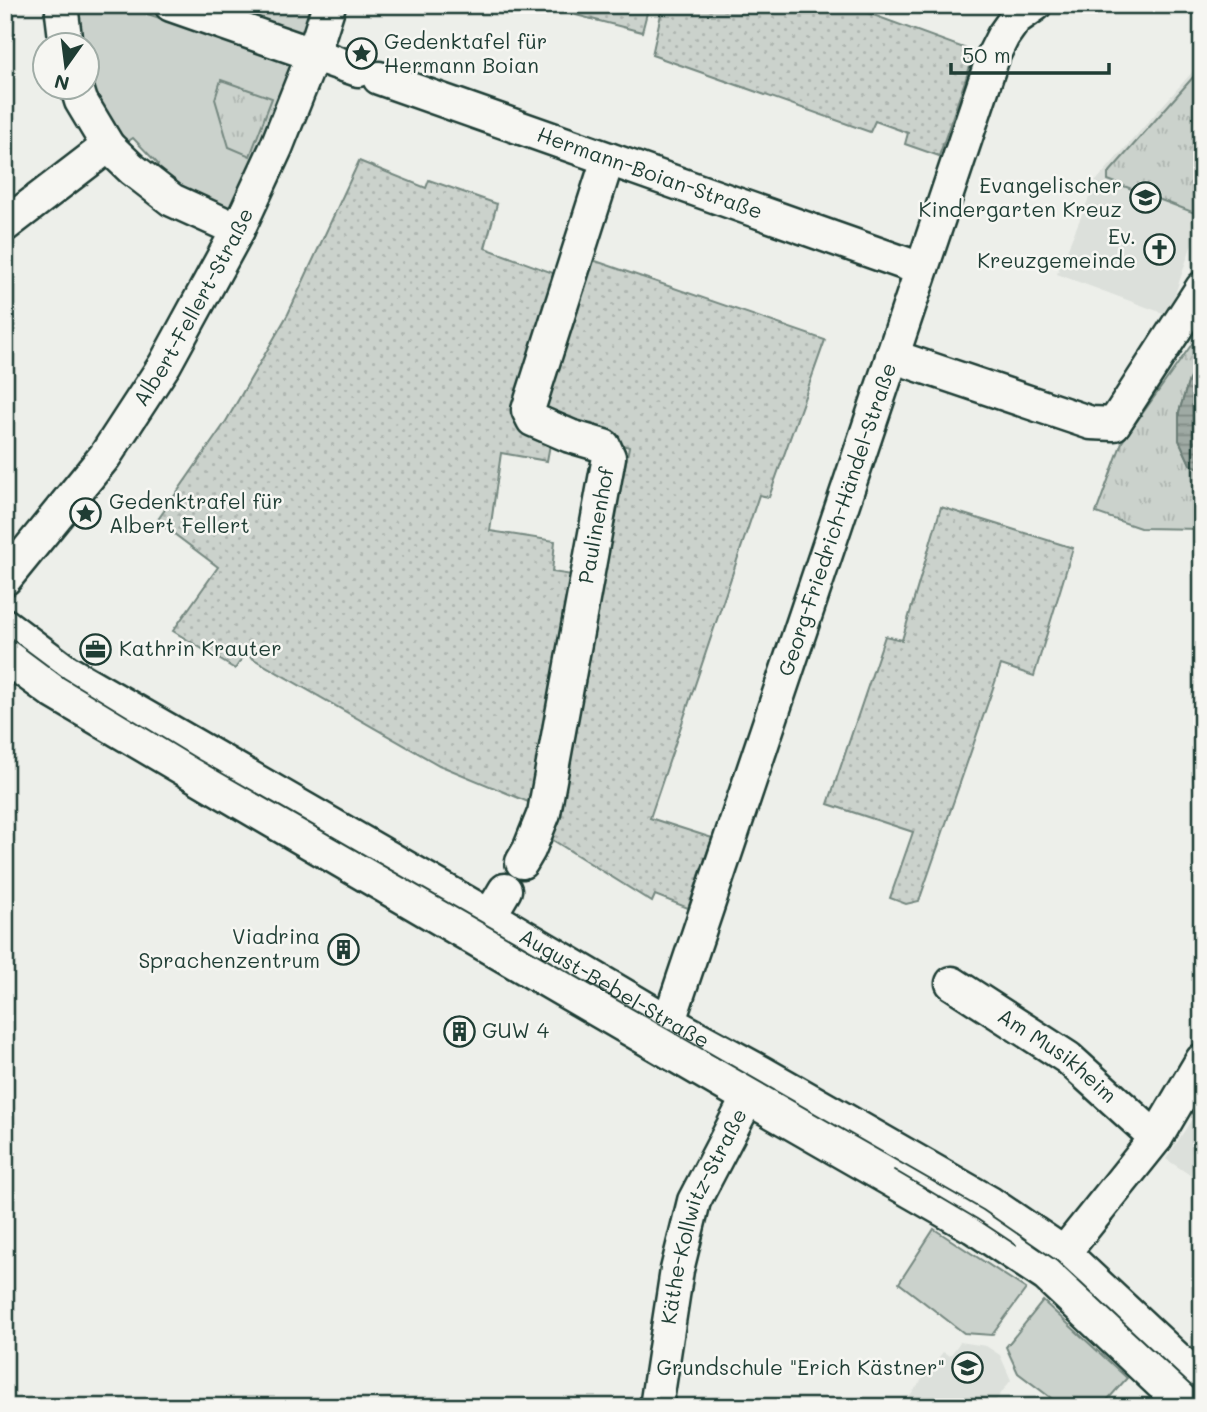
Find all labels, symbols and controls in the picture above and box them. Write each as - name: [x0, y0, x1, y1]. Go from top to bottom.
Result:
- place label: Gedenktafel für Hermann Boian: [384, 27, 547, 78]
- north arrow: [32, 32, 102, 102]
- scale bar: [951, 32, 1109, 76]
- place icon: Gedenktafel für Hermann Boian: [344, 37, 378, 71]
- text: 50 m: [962, 41, 1011, 68]
- text: N: [52, 69, 72, 97]
- street label: Hermann-Boian-Straße: [534, 120, 766, 224]
- place label: Evangelischer Kindergarten Kreuz: [918, 171, 1122, 222]
- school or university icon: Evangelischer Kindergarten Kreuz: [1128, 181, 1162, 215]
- street label: Albert-Fellert-Straße: [126, 203, 258, 411]
- place label: Ev. Kreuzgemeinde: [977, 222, 1136, 273]
- church icon: Ev. Kreuzgemeinde: [1142, 232, 1176, 266]
- street label: Georg-Friedrich-Händel-Straße: [771, 359, 901, 679]
- street label: Paulinenhof: [571, 464, 619, 586]
- place label: Gedenktrafel für Albert Fellert: [109, 487, 283, 538]
- place icon: Gedenktrafel für Albert Fellert: [69, 497, 103, 531]
- office icon: Kathrin Krauter: [79, 632, 113, 666]
- place label: Kathrin Krauter: [119, 634, 282, 661]
- street label: August-Bebel-Straße: [515, 921, 715, 1053]
- place label: Viadrina Sprachenzentrum: [138, 922, 320, 973]
- building icon: Viadrina Sprachenzentrum: [326, 932, 360, 966]
- street label: Am Musikheim: [993, 1001, 1123, 1108]
- building icon: GUW 4: [442, 1014, 476, 1048]
- place label: GUW 4: [482, 1016, 550, 1043]
- street label: Käthe-Kollwitz-Straße: [654, 1103, 752, 1326]
- school or university icon: Grundschule "Erich Kästner": [951, 1351, 985, 1385]
- place label: Grundschule "Erich Kästner": [656, 1353, 945, 1380]

